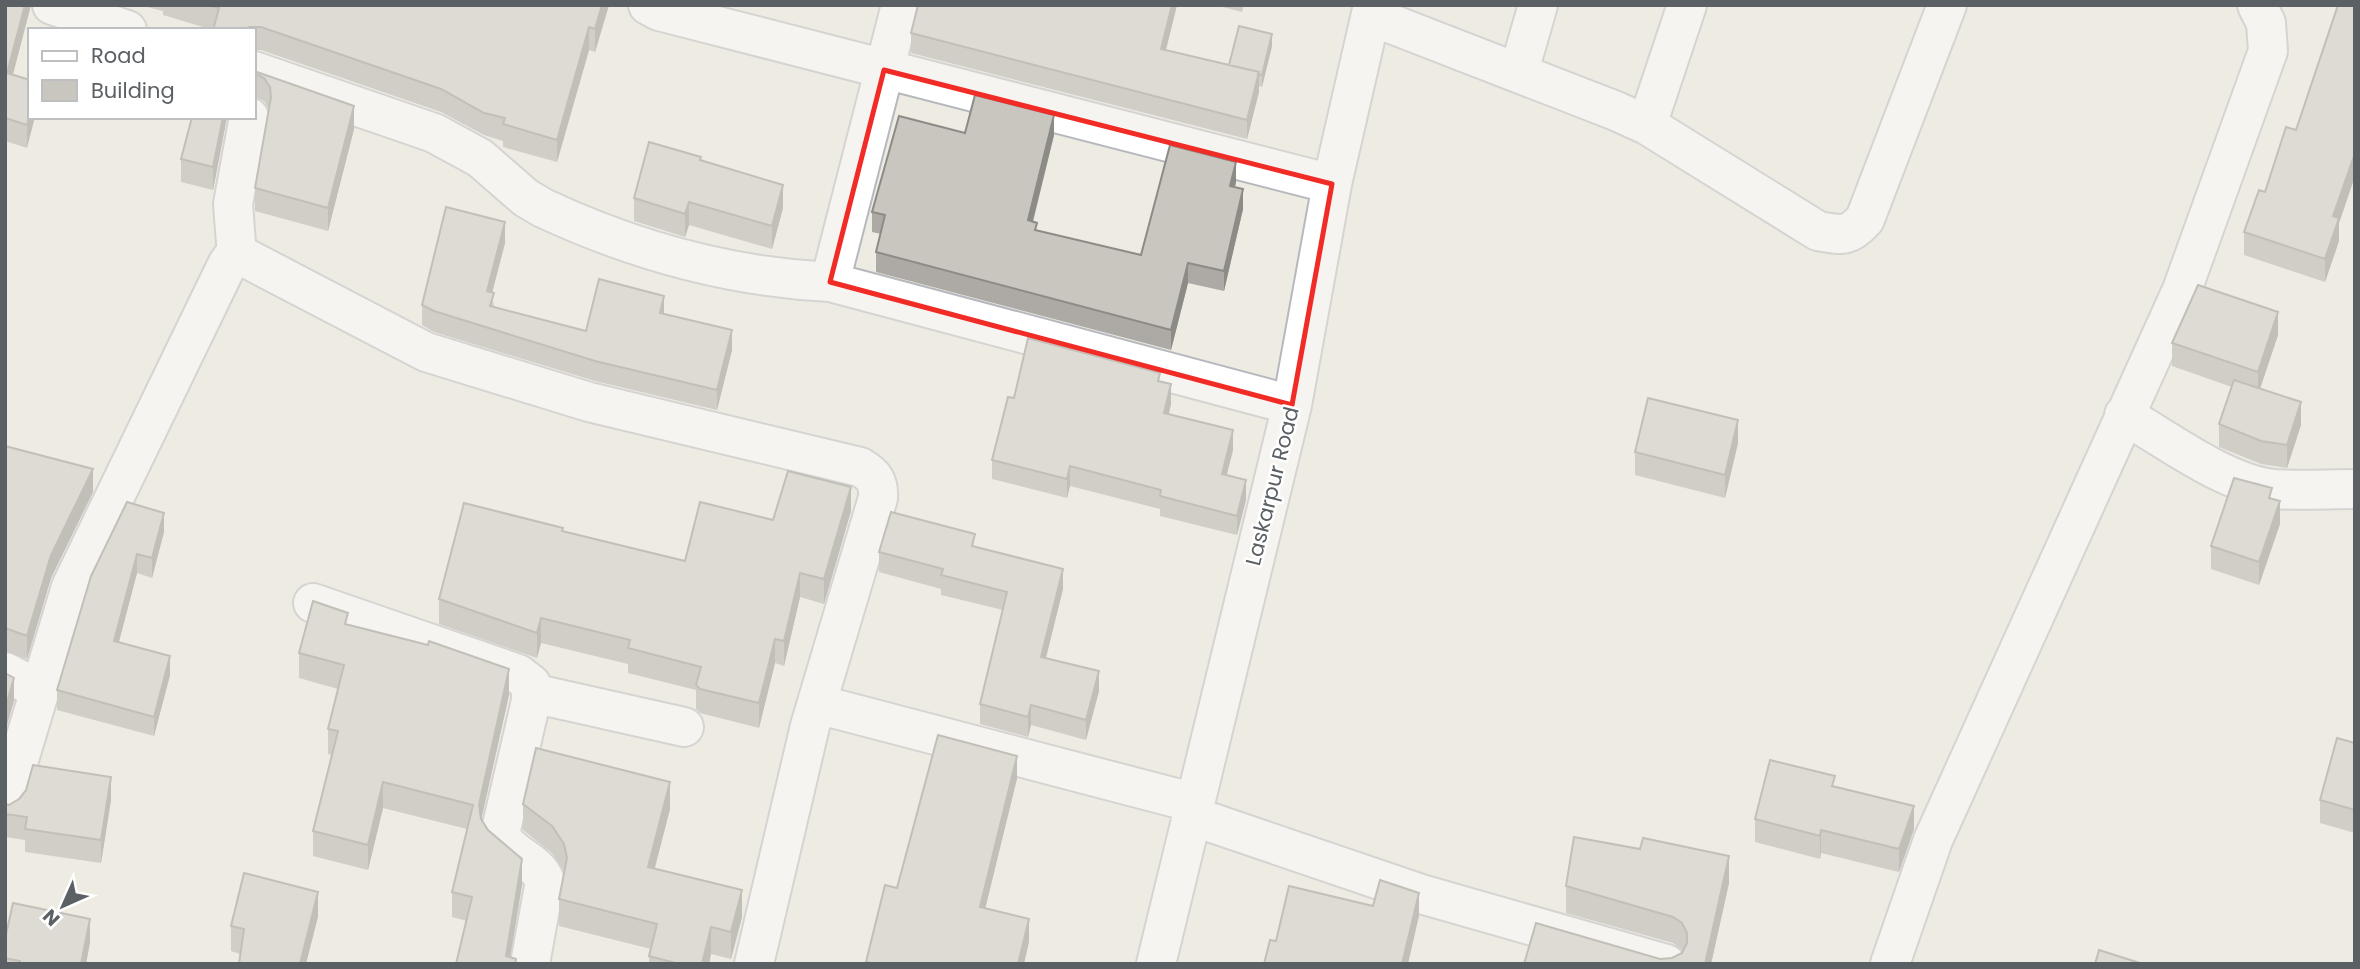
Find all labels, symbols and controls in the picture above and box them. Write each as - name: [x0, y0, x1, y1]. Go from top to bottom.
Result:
- legend: [28, 28, 256, 119]
- text: Road: [91, 41, 146, 70]
- text: Building: [91, 76, 175, 105]
- street label: Laskarpur Road: [1238, 404, 1306, 568]
- north arrow: [28, 871, 98, 941]
- text: N: [37, 903, 66, 932]

